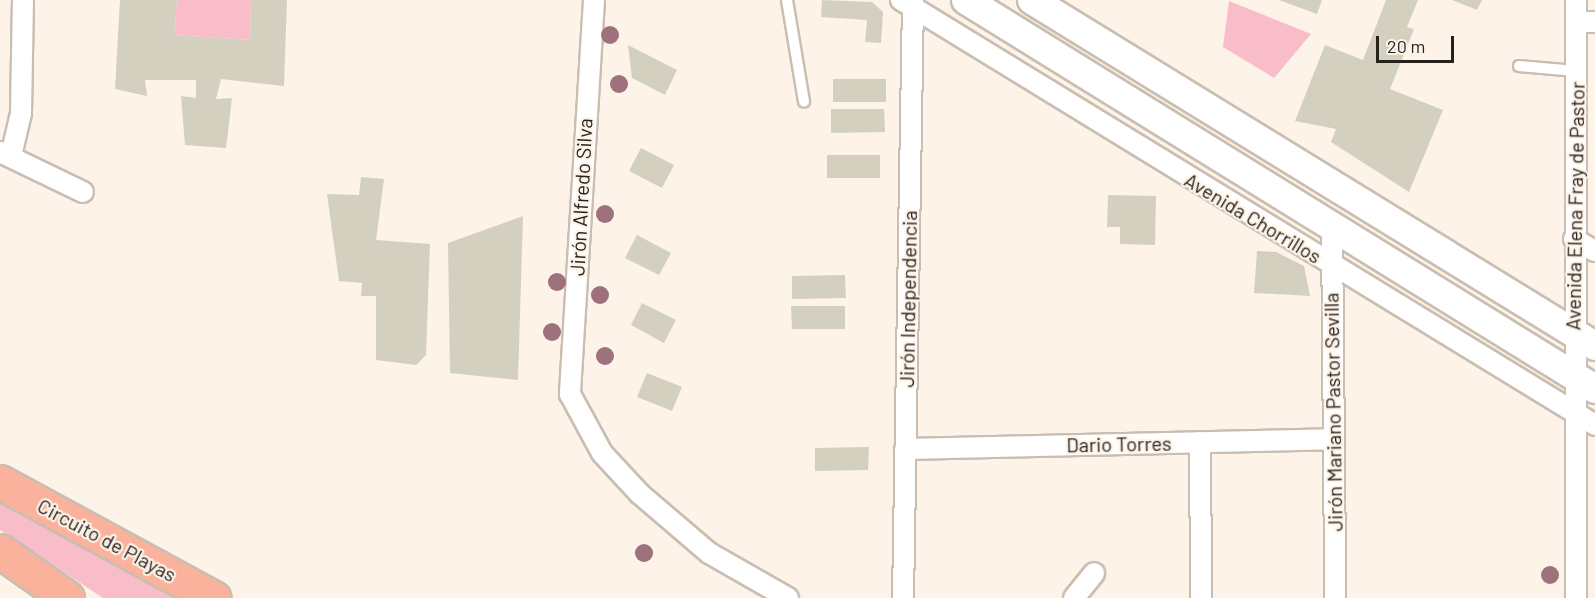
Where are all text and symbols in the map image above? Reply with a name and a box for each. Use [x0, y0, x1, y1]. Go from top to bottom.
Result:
scale bar [1379, 24, 1457, 62]
text: 20 m [1387, 35, 1425, 57]
street label: Avenida Elena Fray de Pastor [1561, 81, 1589, 331]
street label: Jirón Alfredo Silva [565, 118, 597, 276]
street label: Avenida Chorrillos [1180, 168, 1326, 268]
street label: Jirón Independencia [894, 210, 922, 388]
street label: Jirón Mariano Pastor Sevilla [1319, 292, 1347, 532]
street label: Dario Torres [1066, 431, 1172, 457]
street label: Circuito de Playas [34, 493, 180, 587]

